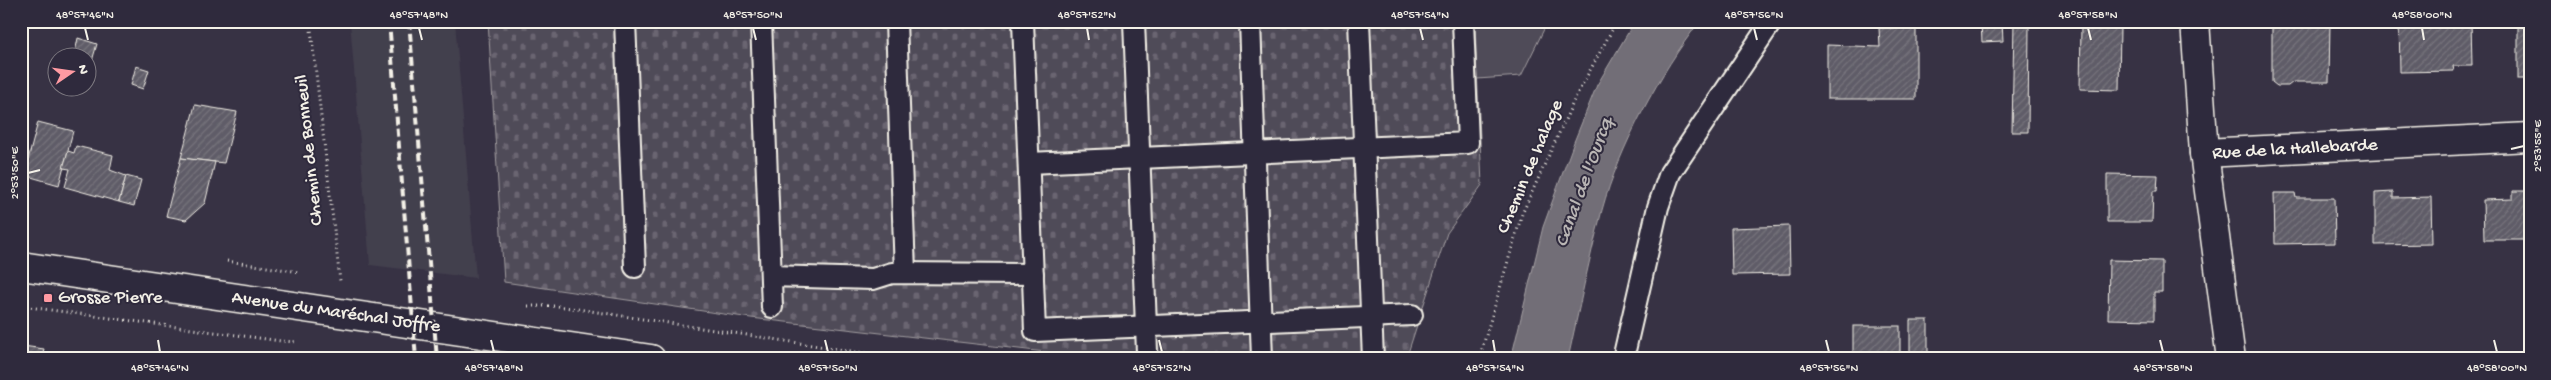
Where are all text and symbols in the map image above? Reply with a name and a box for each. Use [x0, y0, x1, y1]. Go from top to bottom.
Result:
text: 48°57'46"N [56, 9, 114, 23]
text: 48°57'48"N [390, 9, 448, 23]
text: 48°57'50"N [723, 9, 783, 23]
text: 48°57'52"N [1058, 9, 1116, 23]
text: 48°57'54"N [1391, 9, 1449, 23]
text: 48°57'56"N [1725, 9, 1783, 23]
text: 48°57'58"N [2059, 9, 2118, 23]
text: 48°58'00"N [2392, 9, 2452, 23]
north arrow [48, 48, 98, 98]
text: N [73, 63, 92, 76]
street label: Chemin de Bonneuil [291, 73, 329, 227]
street label: Chemin de halage [1492, 97, 1570, 237]
water label: Canal de l'Ourcq [1551, 113, 1620, 250]
text: 2°53'55"E [2532, 120, 2546, 172]
street label: Rue de la Hallebarde [2212, 134, 2379, 166]
text: 2°53'50"E [9, 146, 23, 199]
place label: Grosse Pierre [58, 287, 163, 310]
street label: Avenue du Maréchal Joffre [230, 287, 442, 339]
marker: Grosse Pierre [42, 292, 54, 304]
text: 48°57'46"N [131, 362, 189, 376]
text: 48°57'48"N [465, 362, 523, 376]
text: 48°57'50"N [798, 362, 858, 376]
text: 48°57'52"N [1133, 362, 1191, 376]
text: 48°57'54"N [1466, 362, 1524, 376]
text: 48°57'56"N [1800, 362, 1858, 376]
text: 48°57'58"N [2134, 362, 2193, 376]
text: 48°58'00"N [2467, 362, 2527, 376]

